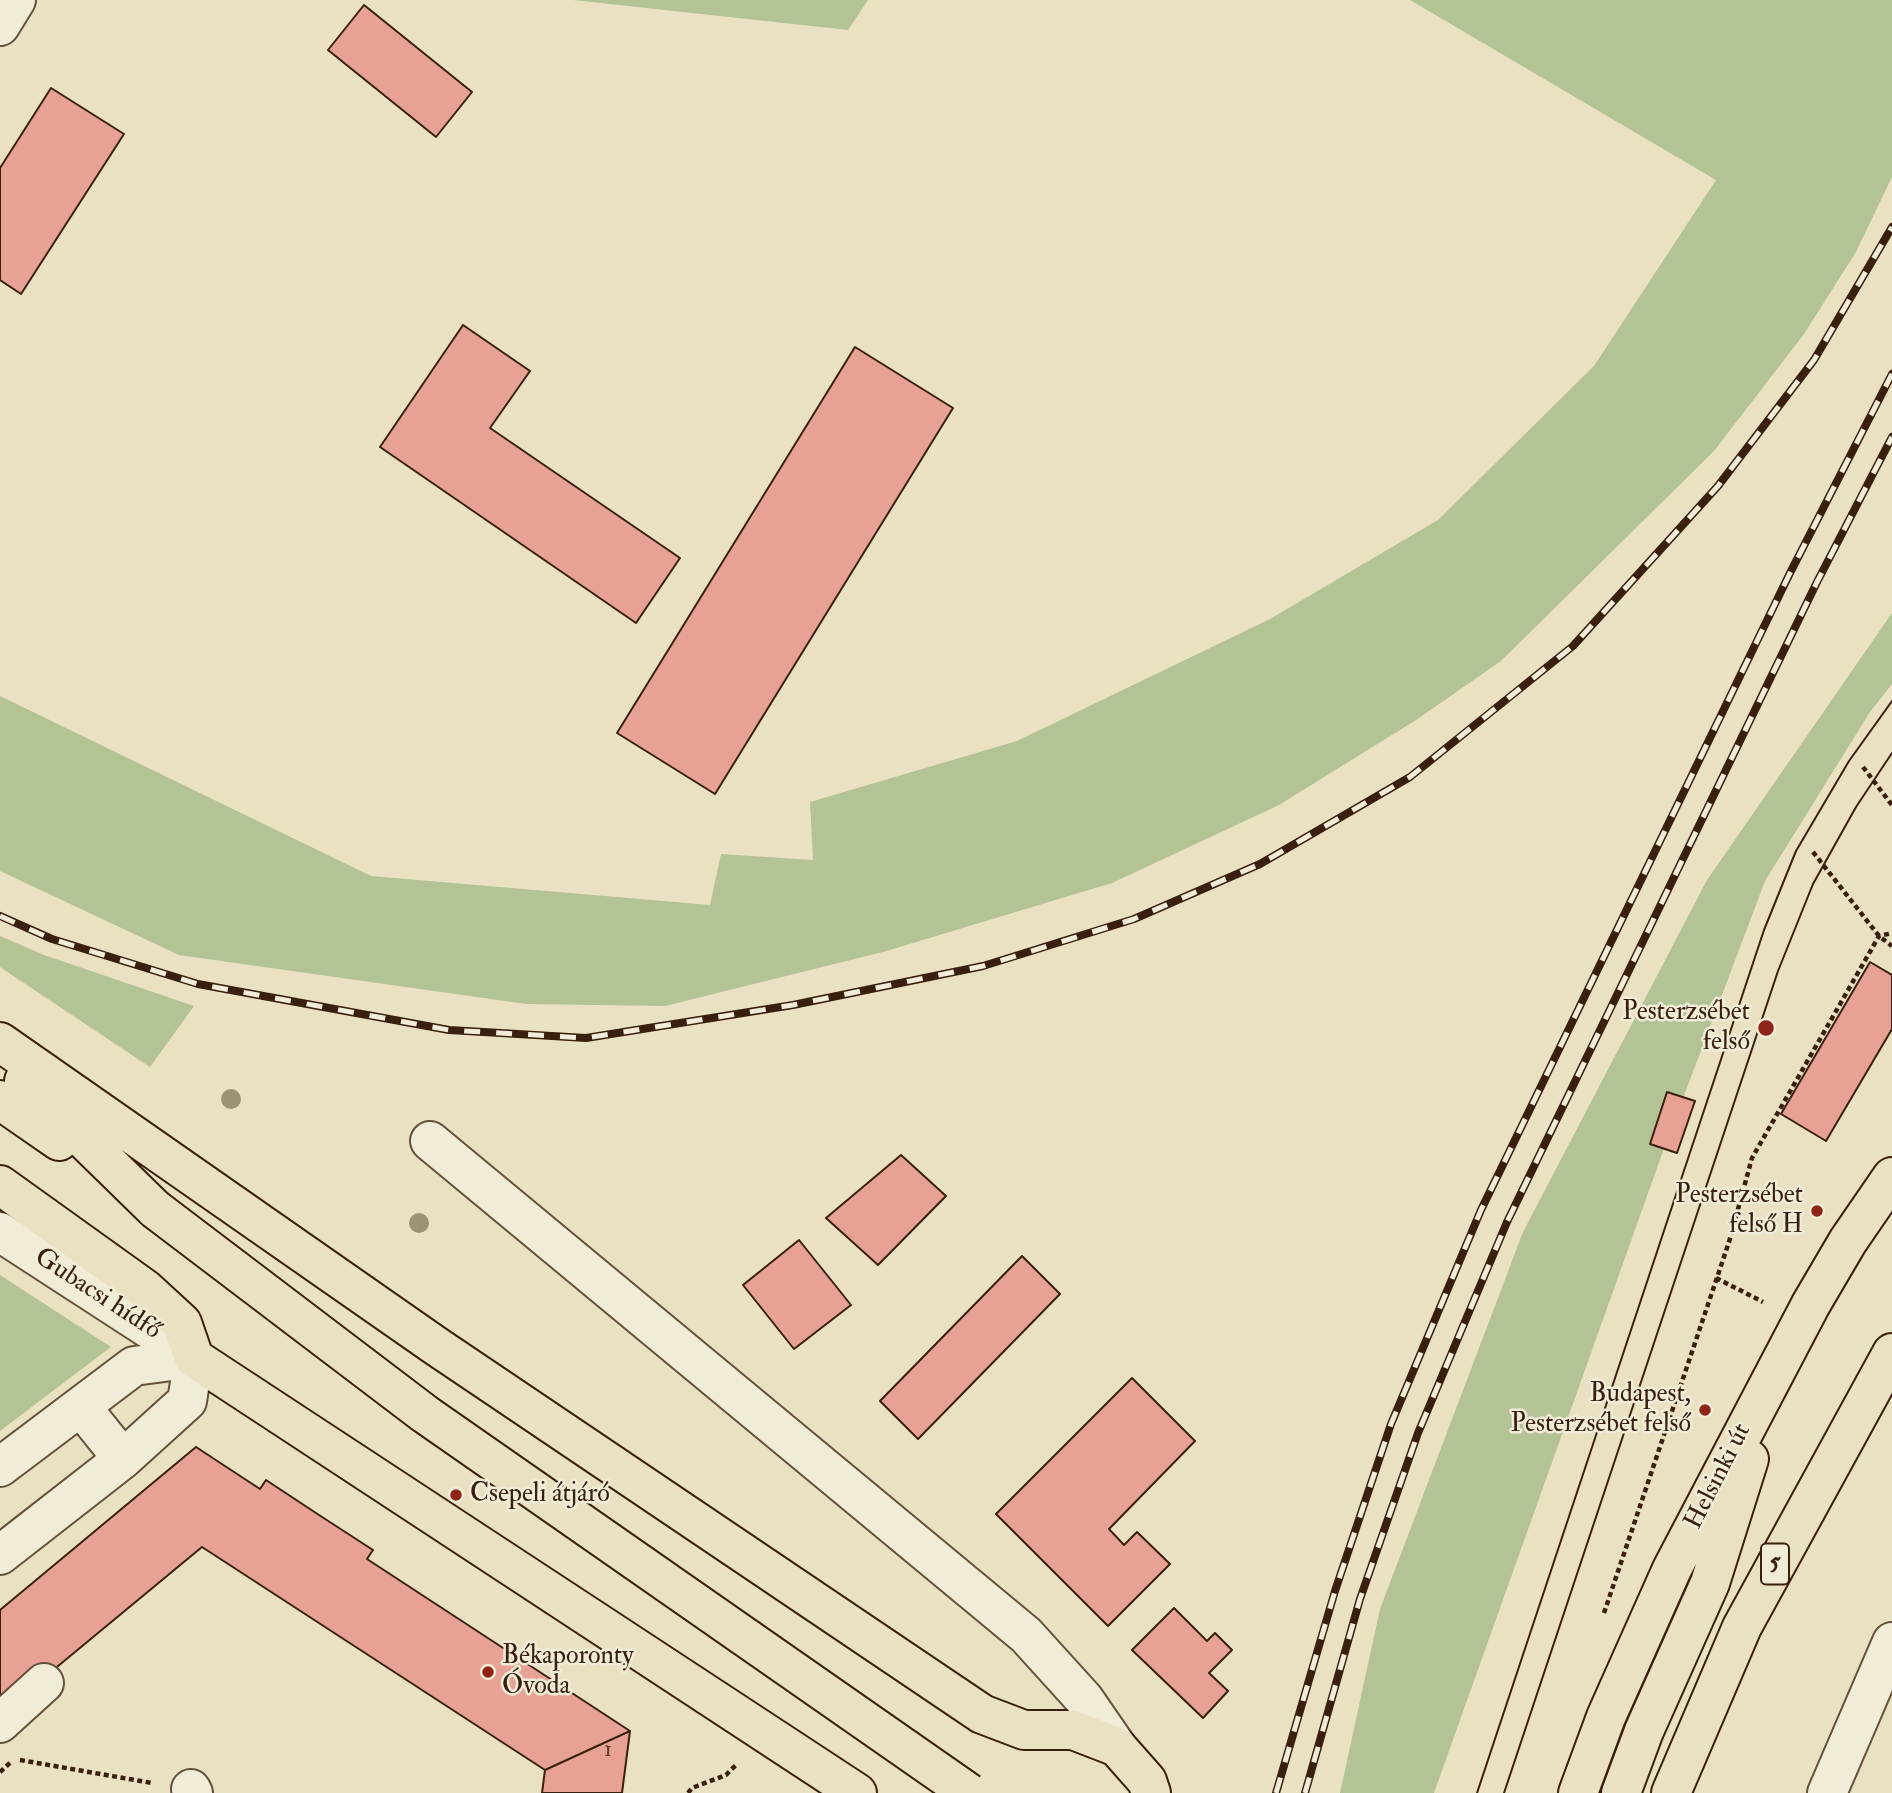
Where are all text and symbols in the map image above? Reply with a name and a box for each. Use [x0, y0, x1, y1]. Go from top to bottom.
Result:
place label: Pesterzsébet felső [1622, 997, 1750, 1058]
marker: Pesterzsébet felső [1756, 1018, 1776, 1038]
place label: Pesterzsébet felső H [1675, 1180, 1803, 1242]
marker: Pesterzsébet felső H [1809, 1203, 1825, 1219]
street label: Gubacsi hídfő [28, 1243, 166, 1347]
place label: Budapest, Pesterzsébet felső [1511, 1379, 1691, 1440]
marker: Budapest, Pesterzsébet felső [1697, 1402, 1713, 1418]
street label: Helsinki út [1679, 1419, 1759, 1535]
place label: Csepeli átjáró [470, 1479, 610, 1511]
marker: Csepeli átjáró [448, 1487, 464, 1503]
road number: 5 [1761, 1544, 1789, 1584]
place label: Békaporonty Óvoda [502, 1641, 634, 1702]
marker: Békaporonty Óvoda [480, 1664, 496, 1680]
house number: 1 [604, 1737, 612, 1765]

